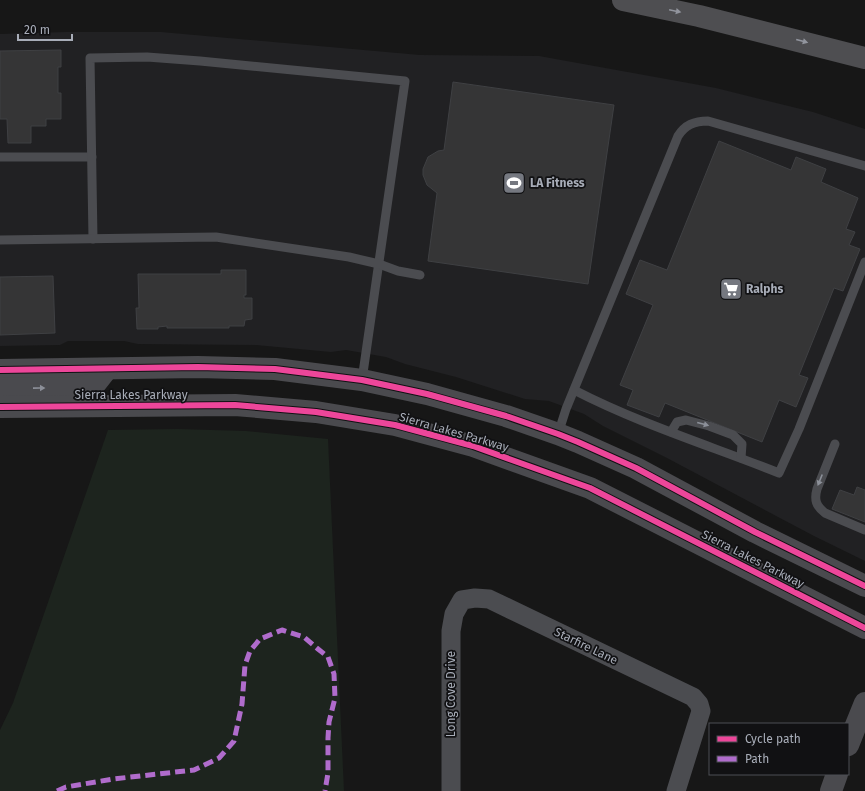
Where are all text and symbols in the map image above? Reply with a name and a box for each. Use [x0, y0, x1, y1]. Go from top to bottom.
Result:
one-way arrow [669, 8, 681, 14]
scale bar [18, 16, 72, 42]
text: 20 m [24, 23, 50, 37]
one-way arrow [795, 39, 808, 45]
sports icon: LA Fitness [501, 170, 527, 196]
place label: LA Fitness [530, 176, 585, 190]
supermarket icon: Ralphs [718, 276, 744, 302]
place label: Ralphs [746, 282, 783, 296]
one-way arrow [33, 385, 46, 391]
street label: Sierra Lakes Parkway [74, 388, 188, 402]
street label: Sierra Lakes Parkway [398, 410, 510, 454]
one-way arrow [698, 421, 710, 427]
one-way arrow [817, 475, 823, 487]
street label: Sierra Lakes Parkway [699, 527, 807, 591]
street label: Starfire Lane [552, 625, 620, 667]
street label: Long Cove Drive [444, 651, 458, 737]
legend [709, 723, 849, 775]
text: Cycle path [745, 732, 801, 746]
text: Path [745, 752, 769, 766]

